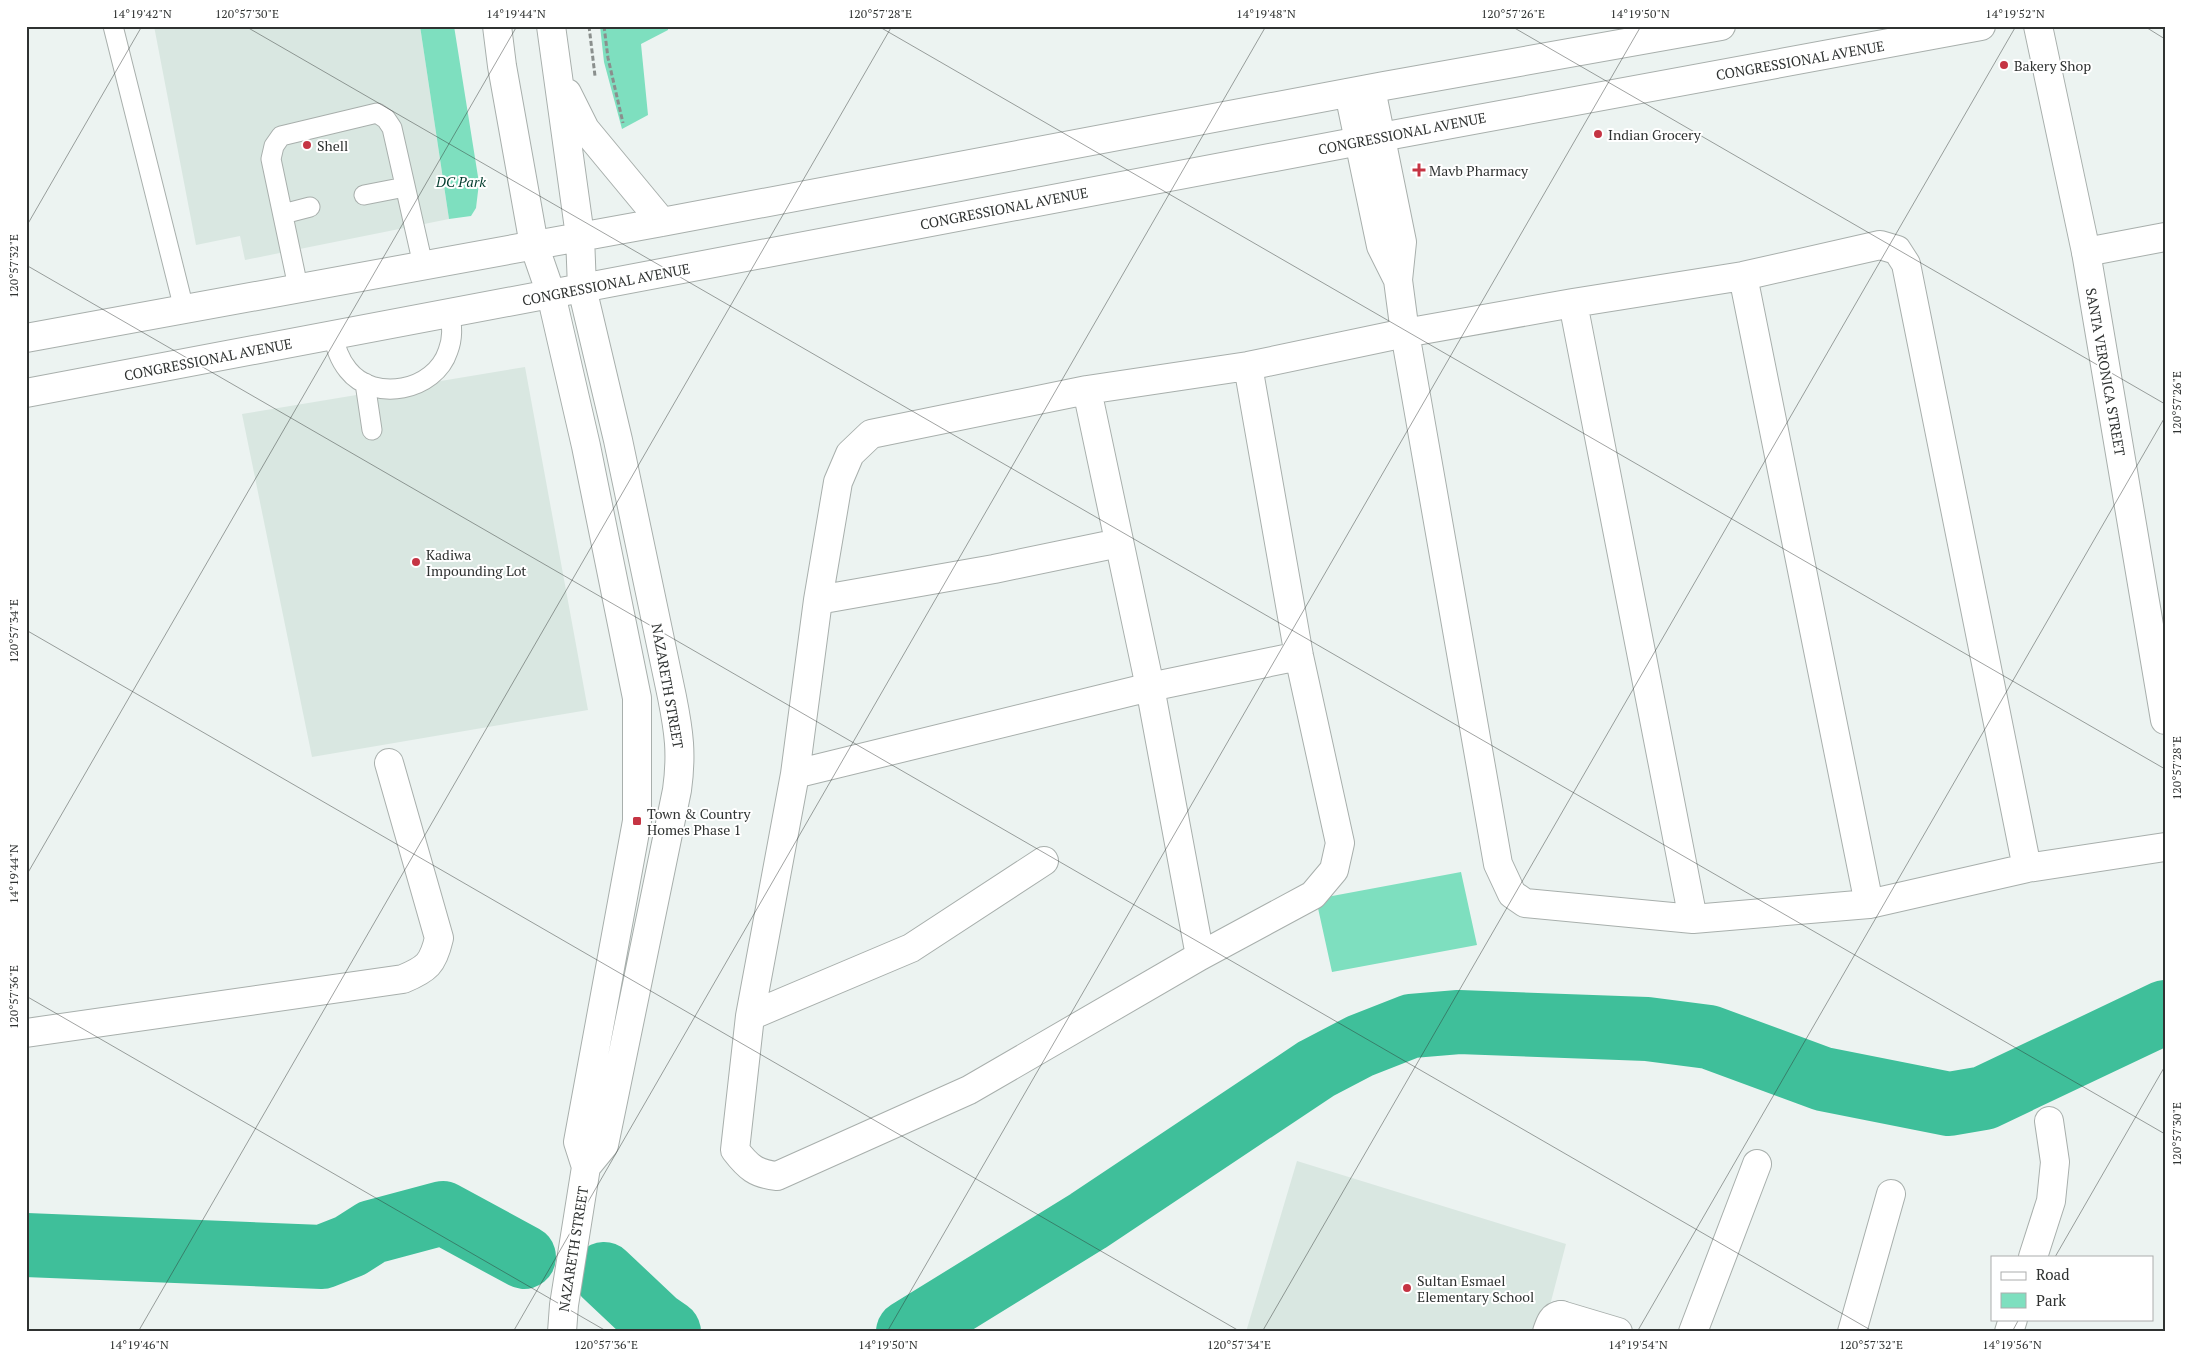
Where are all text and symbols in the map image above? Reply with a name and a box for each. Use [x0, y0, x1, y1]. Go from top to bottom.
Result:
text: 14°19'42"N [112, 6, 172, 21]
text: 120°57'30"E [215, 6, 279, 21]
text: 14°19'44"N [486, 6, 546, 21]
text: 120°57'28"E [848, 6, 912, 21]
text: 14°19'48"N [1236, 6, 1296, 21]
text: 120°57'26"E [1481, 6, 1545, 21]
text: 14°19'50"N [1610, 6, 1670, 21]
text: 14°19'52"N [1985, 6, 2045, 21]
street label: CONGRESSIONAL AVENUE [1714, 36, 1886, 84]
place label: Bakery Shop [2014, 56, 2091, 75]
marker: Bakery Shop [1998, 59, 2010, 71]
street label: CONGRESSIONAL AVENUE [1316, 107, 1488, 159]
place label: Indian Grocery [1608, 125, 1702, 144]
marker: Indian Grocery [1592, 128, 1604, 140]
place label: Shell [317, 136, 348, 155]
marker: Shell [301, 139, 313, 151]
place label: Mavb Pharmacy [1429, 161, 1529, 180]
marker: Mavb Pharmacy [1413, 164, 1425, 176]
park label: DC Park [435, 172, 486, 191]
street label: CONGRESSIONAL AVENUE [918, 182, 1090, 234]
text: 120°57'32"E [6, 234, 21, 298]
street label: CONGRESSIONAL AVENUE [520, 258, 692, 310]
street label: SANTA VERONICA STREET [2082, 286, 2130, 458]
street label: CONGRESSIONAL AVENUE [122, 333, 294, 385]
text: 120°57'26"E [2169, 371, 2184, 435]
place label: Kadiwa Impounding Lot [426, 545, 527, 580]
marker: Kadiwa Impounding Lot [410, 556, 422, 568]
text: 120°57'34"E [6, 599, 21, 663]
street label: NAZARETH STREET [648, 622, 688, 750]
text: 120°57'28"E [2169, 736, 2184, 800]
place label: Town & Country Homes Phase 1 [647, 804, 751, 839]
marker: Town & Country Homes Phase 1 [631, 815, 643, 827]
text: 14°19'44"N [6, 844, 21, 904]
text: 120°57'36"E [6, 965, 21, 1029]
text: 120°57'30"E [2169, 1102, 2184, 1166]
street label: NAZARETH STREET [554, 1185, 592, 1313]
legend [1991, 1256, 2154, 1320]
text: Road [2036, 1264, 2069, 1284]
place label: Sultan Esmael Elementary School [1417, 1271, 1534, 1306]
marker: Sultan Esmael Elementary School [1401, 1282, 1413, 1294]
text: Park [2036, 1290, 2066, 1310]
text: 14°19'46"N [109, 1337, 169, 1352]
text: 120°57'36"E [574, 1337, 638, 1352]
text: 14°19'50"N [858, 1337, 918, 1352]
text: 120°57'34"E [1207, 1337, 1271, 1352]
text: 14°19'54"N [1608, 1337, 1668, 1352]
text: 120°57'32"E [1839, 1337, 1903, 1352]
text: 14°19'56"N [1982, 1337, 2042, 1352]

